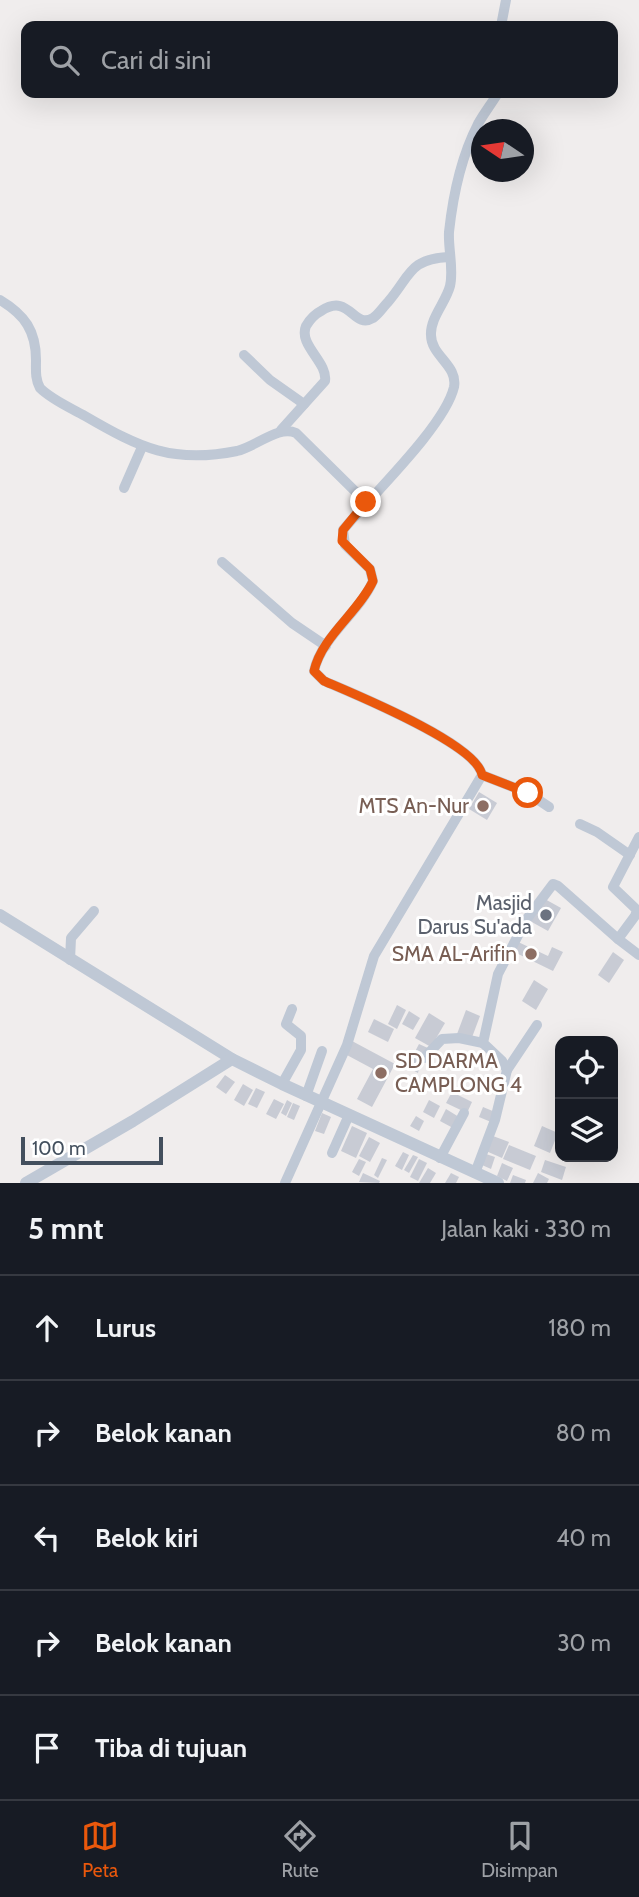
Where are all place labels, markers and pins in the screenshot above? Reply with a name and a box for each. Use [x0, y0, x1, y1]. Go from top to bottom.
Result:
place label: MTS An-Nur [359, 793, 469, 818]
marker: MTS An-Nur [475, 798, 491, 814]
place label: Masjid Darus Su'ada [417, 890, 532, 939]
marker: Masjid Darus Su'ada [538, 907, 554, 923]
place label: SMA AL-Arifin [392, 941, 517, 966]
marker: SMA AL-Arifin [523, 946, 539, 962]
place label: SD DARMA CAMPLONG 4 [395, 1048, 522, 1097]
marker: SD DARMA CAMPLONG 4 [373, 1065, 389, 1081]

